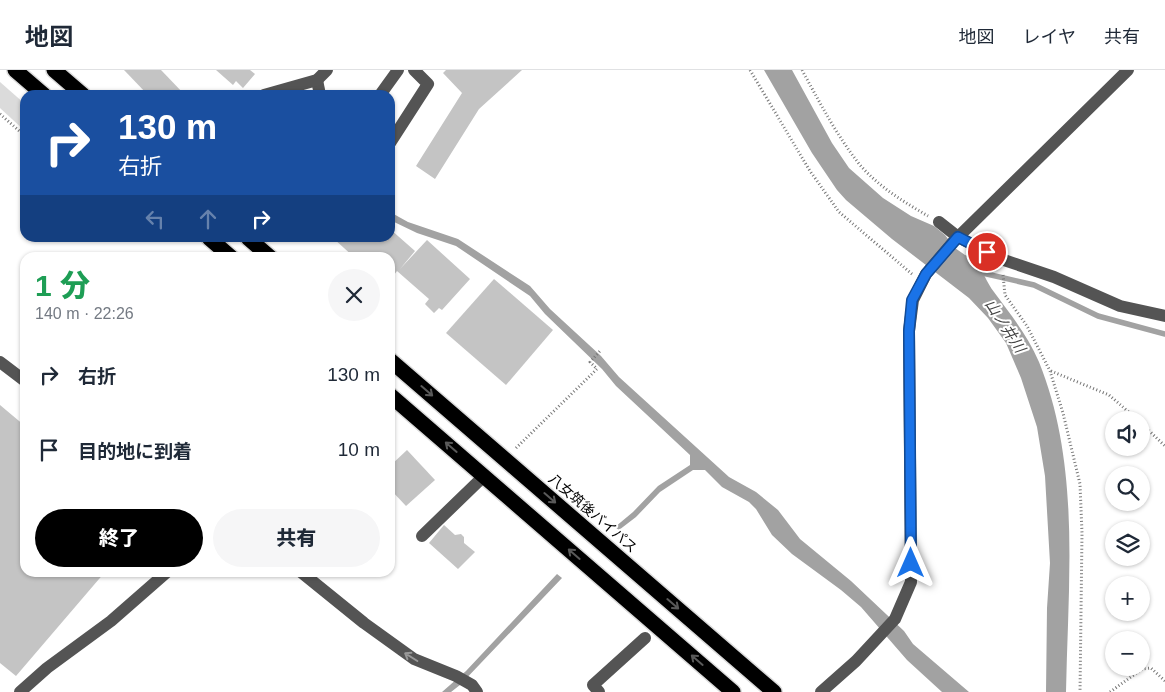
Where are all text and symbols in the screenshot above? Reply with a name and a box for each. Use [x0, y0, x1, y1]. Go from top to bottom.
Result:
text: 地図 [25, 23, 73, 50]
text: 地図 [959, 27, 995, 47]
text: レイヤ [1023, 27, 1076, 47]
text: 共有 [1104, 27, 1140, 47]
text: 130 m [118, 107, 217, 146]
icon: right [35, 110, 100, 175]
text: 右折 [118, 154, 162, 179]
icon: left [141, 205, 169, 233]
icon: ahead [194, 205, 222, 233]
icon: right [247, 205, 275, 233]
pin [966, 231, 1008, 273]
icon: arrive [973, 238, 1001, 266]
text: 1 分 [35, 269, 90, 302]
button: close [328, 269, 380, 321]
water label: 山ノ井川 [982, 296, 1030, 357]
text: 140 m · 22:26 [35, 305, 134, 322]
icon: right [35, 361, 63, 389]
text: 130 m [327, 364, 380, 385]
text: 右折 [78, 366, 116, 387]
one-way arrow [420, 386, 433, 397]
map controls [1105, 411, 1150, 676]
button: sound [1105, 411, 1150, 456]
icon: arrive [35, 436, 63, 464]
text: 10 m [338, 439, 380, 460]
text: 目的地に到着 [78, 441, 192, 462]
one-way arrow [445, 442, 458, 453]
button: search [1105, 466, 1150, 511]
street label: 八女筑後バイパス [546, 470, 640, 556]
one-way arrow [543, 492, 556, 503]
button: 終了 [35, 509, 203, 567]
button: 共有 [213, 509, 380, 567]
button: layers [1105, 521, 1150, 566]
position arrow [884, 536, 936, 588]
one-way arrow [567, 548, 580, 559]
button: + [1105, 576, 1150, 621]
one-way arrow [666, 599, 679, 610]
button: − [1105, 631, 1150, 676]
one-way arrow [405, 651, 419, 661]
one-way arrow [690, 654, 703, 666]

